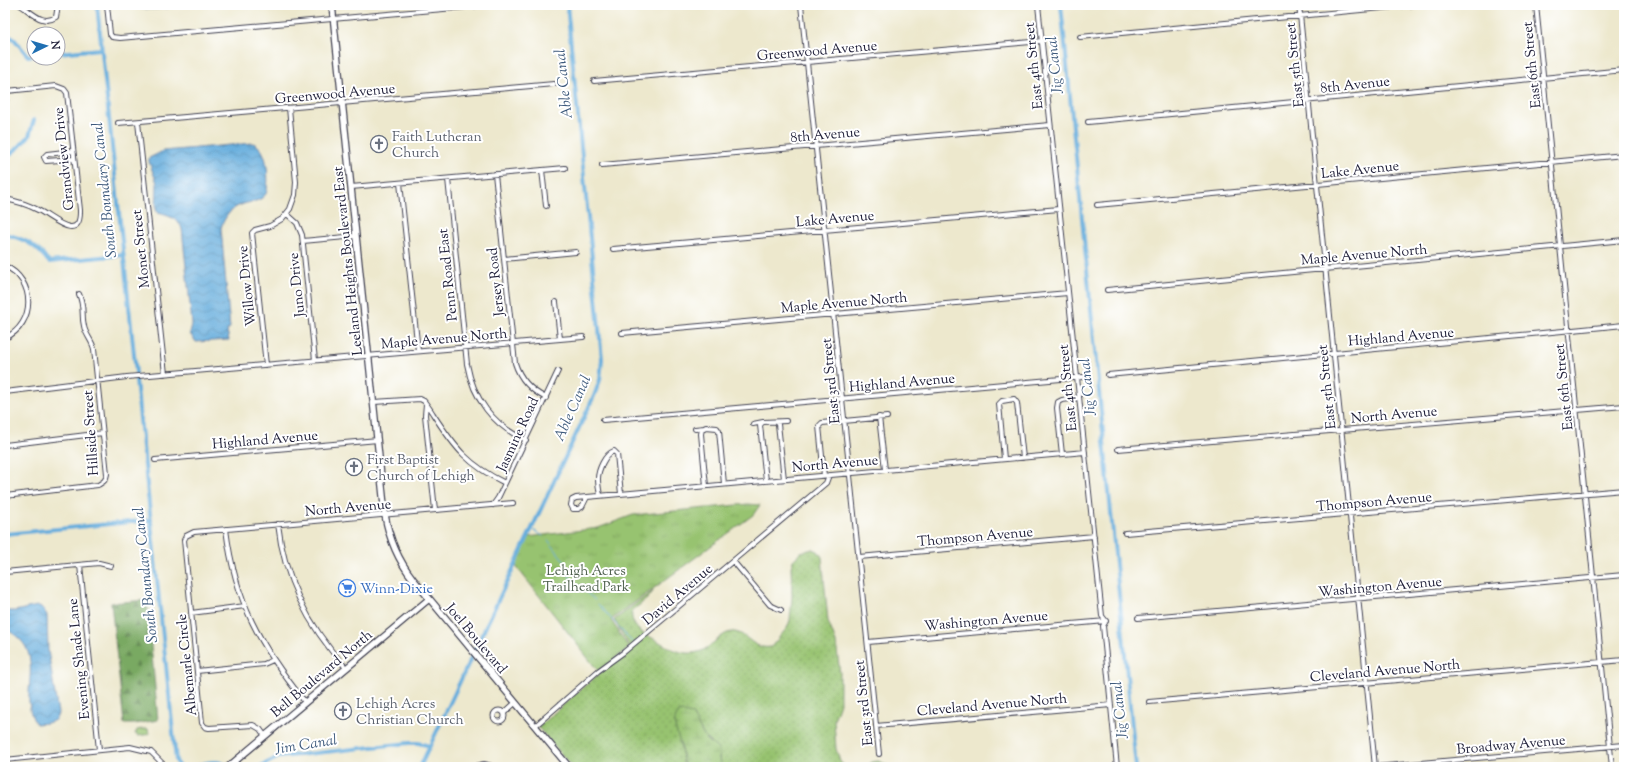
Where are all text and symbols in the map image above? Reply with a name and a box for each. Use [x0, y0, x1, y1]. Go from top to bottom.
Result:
street label: East 6th Street [1518, 20, 1547, 109]
street label: East 4th Street [1020, 21, 1049, 110]
street label: East 5th Street [1282, 21, 1310, 108]
north arrow [26, 26, 66, 66]
water label: Jig Canal [1042, 35, 1069, 96]
street label: Greenwood Avenue [756, 37, 878, 67]
text: N [47, 39, 63, 51]
water label: Able Canal [550, 48, 579, 120]
street label: 8th Avenue [1319, 72, 1391, 100]
street label: Greenwood Avenue [274, 80, 396, 110]
street label: Grandview Drive [50, 106, 80, 211]
water label: South Boundary Canal [88, 121, 123, 259]
street label: 8th Avenue [790, 123, 861, 149]
place label: Faith Lutheran Church [392, 128, 482, 164]
church icon: Faith Lutheran Church [369, 134, 389, 154]
street label: Lake Avenue [1320, 157, 1400, 185]
street label: Leeland Heights Boulevard East [329, 165, 369, 356]
street label: Lake Avenue [795, 207, 875, 233]
street label: Monet Street [128, 208, 156, 289]
street label: Penn Road East [434, 227, 464, 322]
street label: Maple Avenue North [1300, 241, 1428, 271]
street label: Willow Drive [234, 245, 262, 327]
street label: Jersey Road [483, 246, 511, 318]
street label: Juno Drive [285, 252, 311, 319]
street label: Maple Avenue North [780, 289, 908, 319]
street label: Highland Avenue [1347, 323, 1455, 353]
street label: Maple Avenue North [380, 325, 508, 355]
street label: East 3rd Street [818, 337, 846, 425]
street label: East 6th Street [1550, 342, 1579, 431]
street label: East 4th Street [1054, 343, 1083, 432]
street label: East 5th Street [1314, 343, 1342, 430]
water label: Jig Canal [1075, 357, 1102, 418]
street label: Highland Avenue [848, 369, 956, 399]
water label: Able Canal [550, 372, 597, 445]
street label: Hillside Street [79, 389, 105, 476]
street label: Jasmine Road [492, 394, 545, 477]
street label: North Avenue [1350, 402, 1438, 430]
street label: Highland Avenue [211, 426, 319, 456]
place label: First Baptist Church of Lehigh [367, 451, 475, 487]
street label: North Avenue [791, 451, 879, 479]
church icon: First Baptist Church of Lehigh [344, 457, 364, 477]
street label: Thompson Avenue [1316, 488, 1433, 518]
street label: North Avenue [304, 495, 392, 523]
water label: South Boundary Canal [129, 506, 164, 644]
street label: Thompson Avenue [917, 523, 1034, 553]
street label: David Avenue [639, 560, 718, 631]
park label: Lehigh Acres Trailhead Park [543, 562, 630, 598]
street label: Washington Avenue [1317, 573, 1443, 603]
supermarket icon: Winn-Dixie [337, 578, 357, 598]
place label: Winn-Dixie [360, 580, 433, 600]
street label: Evening Shade Lane [64, 597, 96, 720]
street label: Joel Boulevard [439, 599, 511, 679]
street label: Washington Avenue [923, 607, 1049, 637]
street label: Albemarle Circle [173, 613, 203, 717]
street label: Bell Boulevard North [267, 626, 377, 723]
street label: Cleveland Avenue North [1309, 655, 1461, 689]
street label: East 3rd Street [851, 659, 879, 747]
water label: Jig Canal [1107, 680, 1134, 741]
street label: Cleveland Avenue North [916, 689, 1068, 723]
place label: Lehigh Acres Christian Church [356, 695, 464, 731]
church icon: Lehigh Acres Christian Church [333, 701, 353, 721]
water label: Jim Canal [273, 730, 339, 761]
street label: Broadway Avenue [1456, 731, 1566, 761]

